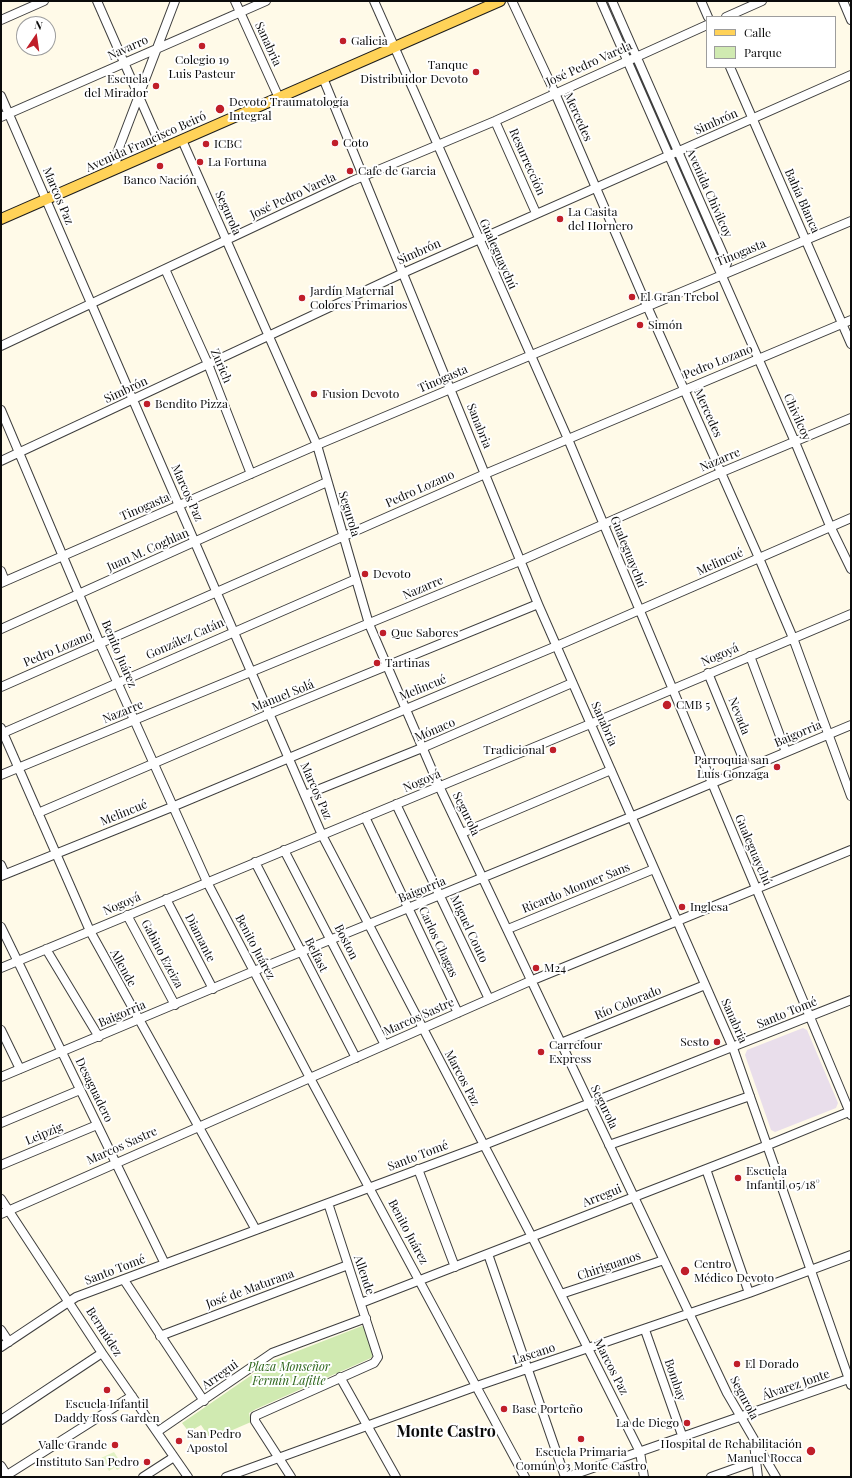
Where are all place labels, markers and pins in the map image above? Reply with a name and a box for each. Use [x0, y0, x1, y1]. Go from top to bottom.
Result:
place label: Galicia [351, 34, 388, 48]
marker: Galicia [338, 36, 348, 46]
marker: Colegio 19 Luis Pasteur [197, 41, 207, 51]
place label: Colegio 19 Luis Pasteur [169, 53, 235, 81]
place label: Tanque Distribuidor Devoto [360, 58, 468, 86]
marker: Tanque Distribuidor Devoto [471, 67, 481, 77]
place label: Escuela del Mirador [84, 72, 148, 100]
marker: Escuela del Mirador [151, 81, 161, 91]
place label: Devoto Traumatología Integral [229, 95, 349, 123]
marker: Devoto Traumatología Integral [214, 103, 226, 115]
place label: Coto [343, 136, 369, 150]
place label: ICBC [214, 137, 242, 151]
marker: Coto [330, 138, 340, 148]
marker: ICBC [201, 139, 211, 149]
place label: La Fortuna [208, 155, 267, 169]
marker: La Fortuna [195, 157, 205, 167]
marker: Banco Nación [155, 161, 165, 171]
place label: Cafe de Garcia [358, 164, 436, 178]
marker: Cafe de Garcia [345, 166, 355, 176]
place label: Banco Nación [123, 173, 197, 187]
place label: La Casita del Hornero [568, 205, 633, 233]
marker: La Casita del Hornero [555, 214, 565, 224]
place label: Jardín Maternal Colores Primarios [310, 284, 407, 312]
place label: El Gran Trebol [640, 290, 719, 304]
marker: El Gran Trebol [627, 292, 637, 302]
marker: Jardín Maternal Colores Primarios [297, 293, 307, 303]
place label: Simón [648, 318, 682, 332]
marker: Simón [635, 320, 645, 330]
place label: Fusion Devoto [322, 387, 399, 401]
marker: Fusion Devoto [309, 389, 319, 399]
place label: Bendito Pizza [155, 397, 228, 411]
marker: Bendito Pizza [142, 399, 152, 409]
place label: Devoto [373, 567, 411, 581]
marker: Devoto [360, 569, 370, 579]
place label: Que Sabores [391, 626, 458, 640]
marker: Que Sabores [378, 628, 388, 638]
place label: Tartinas [385, 656, 430, 670]
marker: Tartinas [372, 658, 382, 668]
place label: CMB 5 [676, 698, 710, 712]
marker: CMB 5 [661, 699, 673, 711]
place label: Tradicional [483, 743, 545, 757]
marker: Tradicional [548, 745, 558, 755]
place label: Parroquia san Luís Gonzaga [694, 753, 769, 781]
marker: Parroquia san Luís Gonzaga [772, 762, 782, 772]
place label: Inglesa [690, 900, 728, 914]
marker: Inglesa [677, 902, 687, 912]
place label: M24 [544, 961, 566, 975]
marker: M24 [531, 963, 541, 973]
place label: Sesto [680, 1035, 709, 1049]
marker: Sesto [712, 1037, 722, 1047]
place label: Carrefour Express [549, 1038, 602, 1066]
marker: Carrefour Express [536, 1047, 546, 1057]
place label: Escuela Infantil 05/18° [746, 1164, 820, 1192]
marker: Escuela Infantil 05/18° [733, 1173, 743, 1183]
place label: Centro Médico Devoto [694, 1257, 774, 1285]
marker: Centro Médico Devoto [679, 1265, 691, 1277]
place label: El Dorado [745, 1357, 799, 1371]
marker: El Dorado [732, 1359, 742, 1369]
marker: Escuela Infantil Daddy Ross Garden [102, 1385, 112, 1395]
place label: Escuela Infantil Daddy Ross Garden [54, 1397, 160, 1425]
place label: Base Porteño [512, 1402, 583, 1416]
marker: Base Porteño [499, 1404, 509, 1414]
place label: La de Diego [616, 1416, 679, 1430]
marker: La de Diego [682, 1418, 692, 1428]
place label: San Pedro Apostol [187, 1427, 241, 1455]
marker: Escuela Primaria Común 03 Monte Castro [576, 1434, 586, 1444]
marker: San Pedro Apostol [174, 1436, 184, 1446]
place label: Hospital de Rehabilitación Manuel Rocca [661, 1437, 802, 1465]
place label: Valle Grande [38, 1438, 107, 1452]
marker: Valle Grande [110, 1440, 120, 1450]
place label: Escuela Primaria Común 03 Monte Castro [515, 1445, 647, 1473]
marker: Hospital de Rehabilitación Manuel Rocca [805, 1445, 817, 1457]
place label: Instituto San Pedro [35, 1455, 139, 1469]
marker: Instituto San Pedro [142, 1457, 152, 1467]

